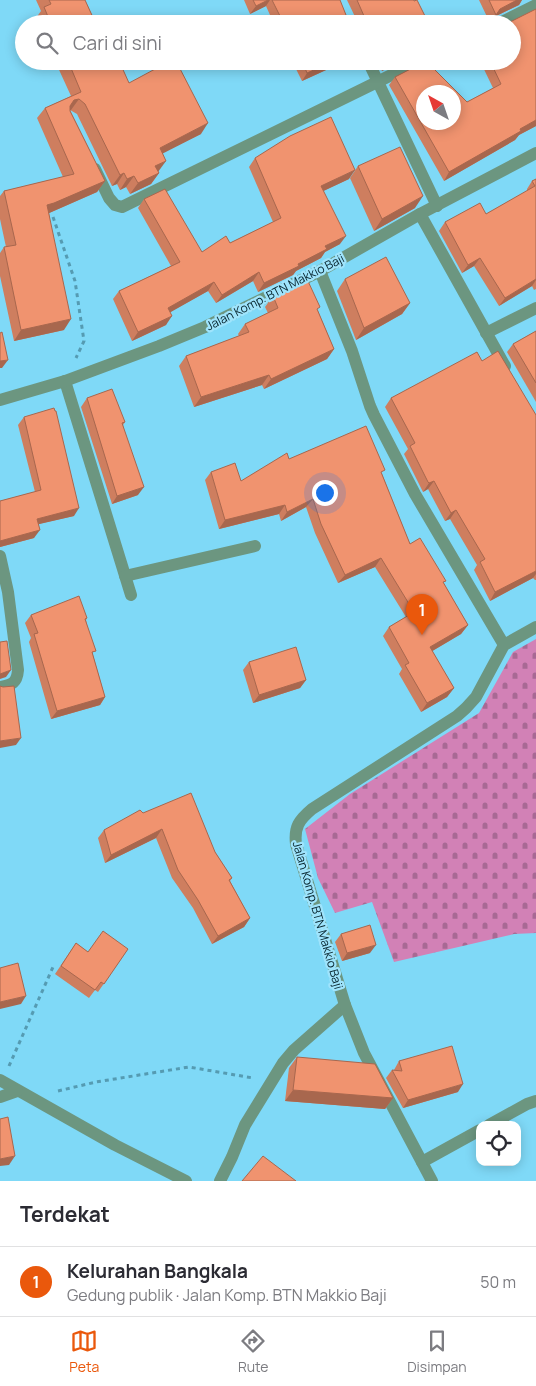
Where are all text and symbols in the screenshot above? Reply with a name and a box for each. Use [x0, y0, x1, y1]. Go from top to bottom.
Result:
search box [15, 15, 521, 70]
icon: search [33, 29, 61, 57]
text: Cari di sini [73, 30, 162, 56]
north arrow [416, 85, 461, 130]
street label: Jalan Komp. BTN Makkio Baji [203, 250, 347, 334]
your location [312, 480, 338, 506]
pin: 1 [406, 594, 438, 635]
street label: Jalan Komp. BTN Makkio Baji [289, 839, 347, 991]
map controls [476, 1121, 521, 1166]
button: locate [476, 1121, 521, 1166]
text: Terdekat [20, 1200, 110, 1228]
text: Kelurahan Bangkala [67, 1258, 248, 1284]
text: 1 [32, 1271, 40, 1293]
text: 50 m [480, 1271, 516, 1293]
text: Gedung publik · Jalan Komp. BTN Makkio Baji [67, 1284, 387, 1306]
tab: Peta [69, 1327, 99, 1376]
tab: Rute [238, 1327, 269, 1376]
tab: Disimpan [407, 1327, 467, 1376]

